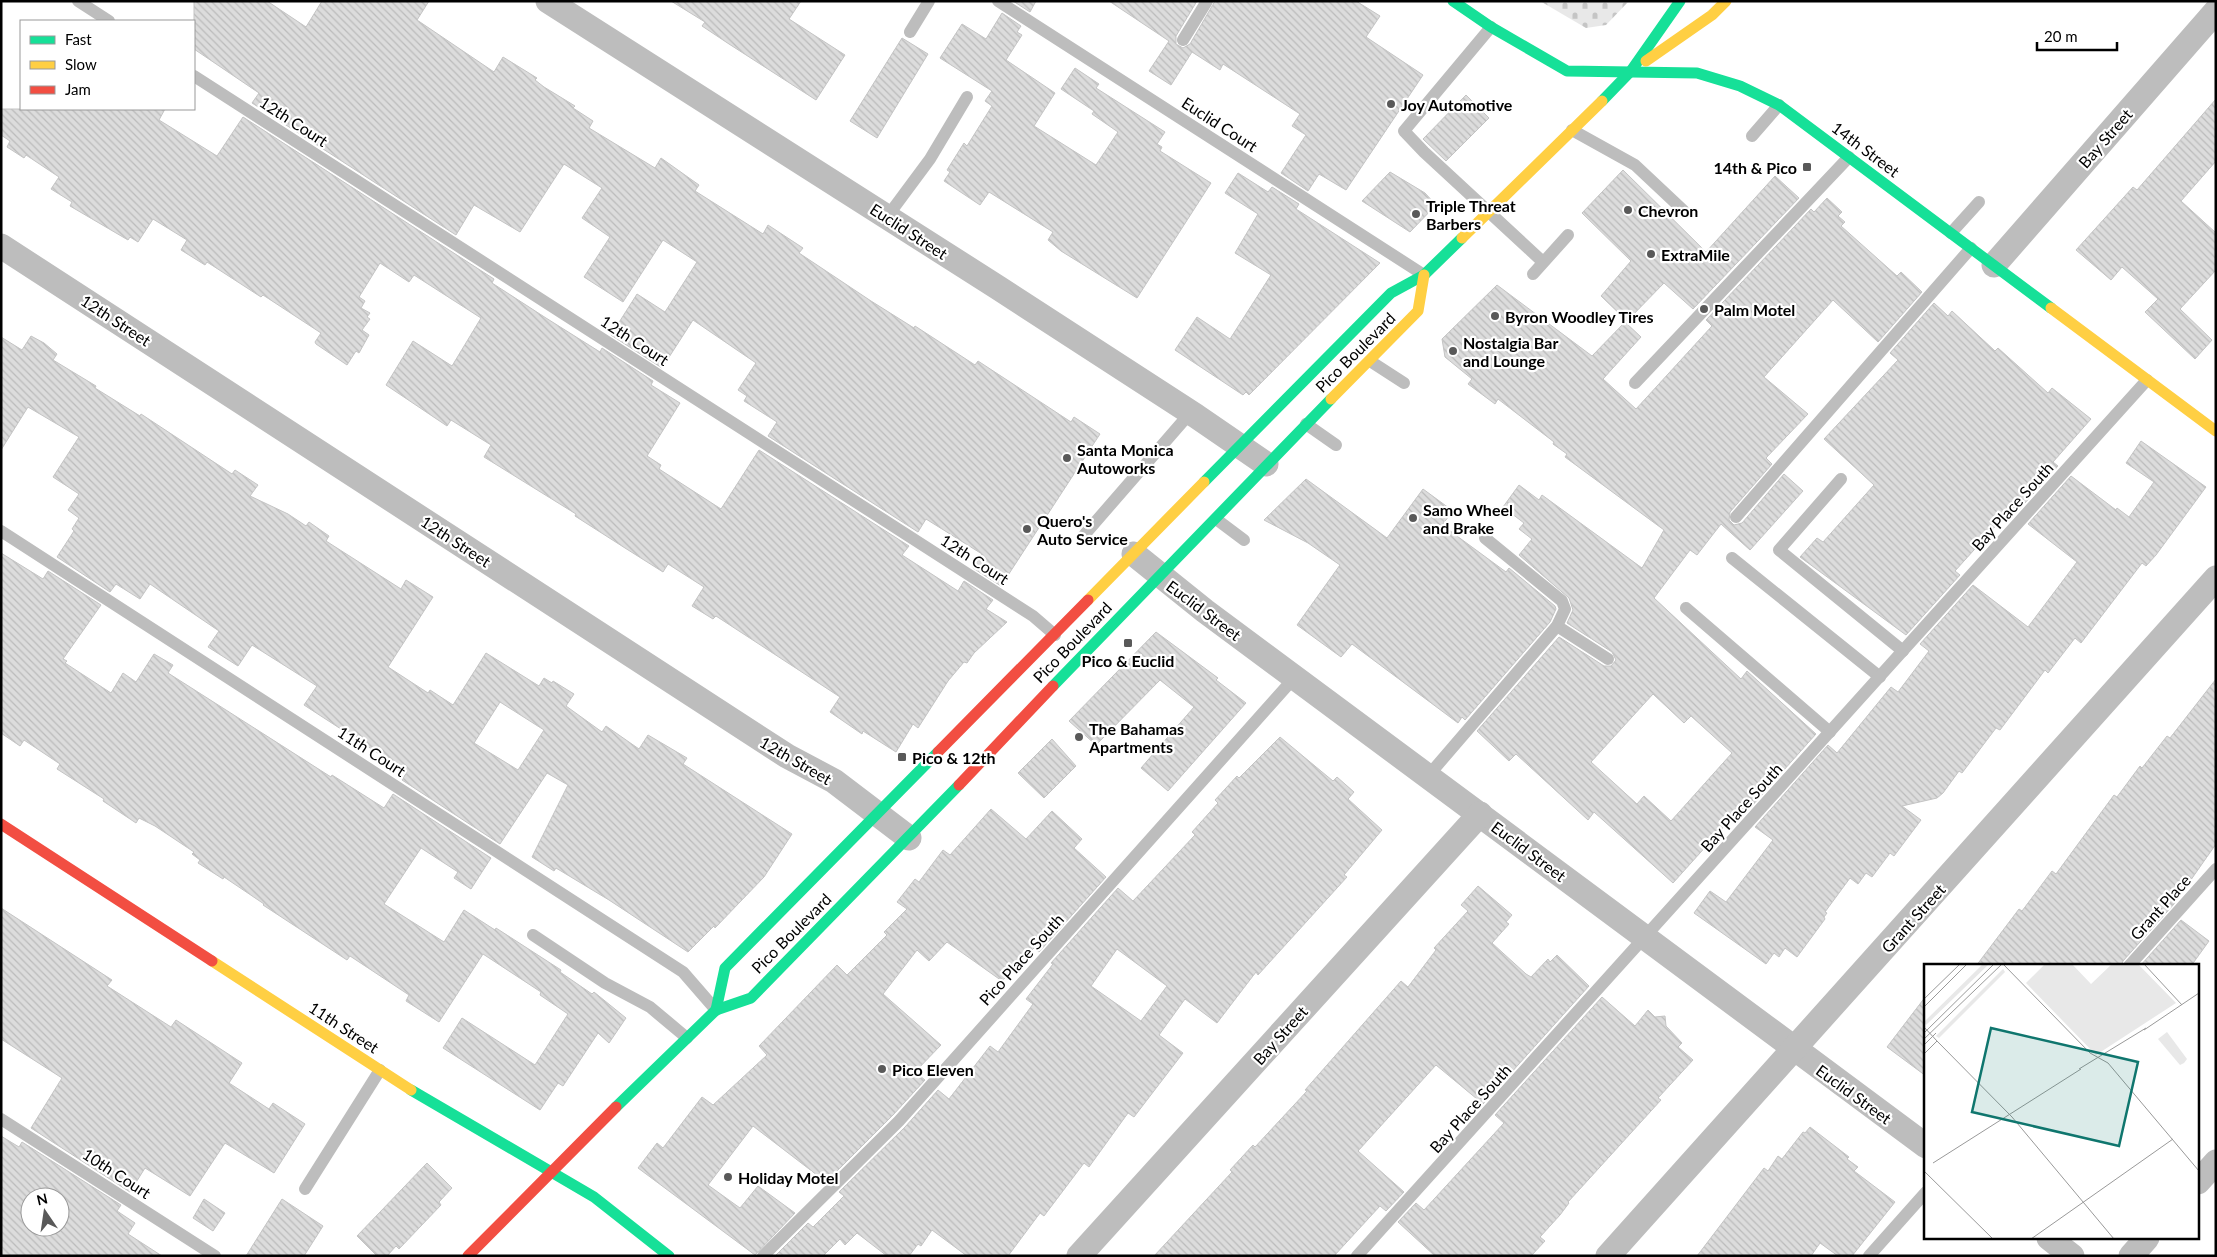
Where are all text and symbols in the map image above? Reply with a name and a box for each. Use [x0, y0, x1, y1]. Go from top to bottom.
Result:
legend [20, 20, 195, 110]
scale bar [2037, 20, 2117, 52]
text: 20 m [2044, 27, 2078, 45]
text: Fast [65, 30, 92, 48]
text: Slow [65, 55, 97, 73]
text: Jam [65, 80, 91, 98]
street label: 12th Court [256, 92, 332, 150]
street label: Euclid Court [1179, 93, 1262, 156]
place label: Joy Automotive [1401, 95, 1513, 114]
marker: Joy Automotive [1385, 98, 1397, 110]
street label: Bay Street [2074, 104, 2136, 171]
street label: 14th Street [1829, 118, 1904, 181]
place label: 14th & Pico [1713, 158, 1797, 177]
marker: 14th & Pico [1801, 161, 1813, 173]
place label: Triple Threat Barbers [1426, 196, 1516, 233]
street label: Euclid Street [867, 199, 951, 263]
place label: Chevron [1638, 201, 1698, 220]
marker: Chevron [1622, 204, 1634, 216]
marker: Triple Threat Barbers [1410, 208, 1422, 220]
place label: ExtraMile [1661, 245, 1730, 264]
marker: ExtraMile [1645, 248, 1657, 260]
street label: 12th Street [78, 290, 155, 350]
place label: Palm Motel [1714, 300, 1795, 319]
marker: Palm Motel [1698, 303, 1710, 315]
place label: Byron Woodley Tires [1505, 307, 1653, 326]
street label: Pico Boulevard [1311, 308, 1399, 396]
marker: Byron Woodley Tires [1489, 310, 1501, 322]
street label: 12th Court [597, 311, 673, 369]
place label: Nostalgia Bar and Lounge [1463, 333, 1558, 370]
marker: Nostalgia Bar and Lounge [1447, 345, 1459, 357]
place label: Santa Monica Autoworks [1076, 440, 1174, 477]
marker: Santa Monica Autoworks [1061, 452, 1073, 464]
street label: Bay Place South [1967, 458, 2057, 554]
place label: Samo Wheel and Brake [1423, 500, 1513, 537]
street label: 12th Street [418, 511, 495, 571]
place label: Quero's Auto Service [1036, 511, 1128, 548]
marker: Samo Wheel and Brake [1407, 512, 1419, 524]
marker: Quero's Auto Service [1021, 523, 1033, 535]
street label: 12th Court [937, 530, 1013, 588]
street label: Euclid Street [1163, 576, 1245, 644]
street label: Pico Boulevard [1029, 598, 1115, 686]
marker: Pico & Euclid [1122, 637, 1134, 649]
place label: Pico & Euclid [1082, 651, 1174, 670]
place label: The Bahamas Apartments [1088, 719, 1184, 756]
street label: 11th Court [334, 722, 410, 780]
marker: The Bahamas Apartments [1073, 731, 1085, 743]
street label: 12th Street [757, 732, 835, 788]
place label: Pico & 12th [912, 748, 996, 767]
marker: Pico & 12th [896, 751, 908, 763]
street label: Bay Place South [1696, 759, 1786, 855]
street label: Euclid Street [1488, 817, 1570, 885]
street label: Grant Place [2126, 871, 2194, 943]
street label: Grant Street [1877, 879, 1949, 956]
street label: Pico Boulevard [747, 889, 835, 977]
street label: Pico Place South [975, 909, 1067, 1009]
inset map [1924, 964, 2200, 1240]
street label: 11th Street [306, 997, 383, 1057]
street label: Bay Street [1249, 1002, 1311, 1068]
place label: Pico Eleven [892, 1060, 974, 1079]
street label: Bay Place South [1425, 1060, 1515, 1156]
street label: Euclid Street [1813, 1060, 1895, 1128]
marker: Pico Eleven [876, 1063, 888, 1075]
street label: 10th Court [79, 1144, 155, 1202]
place label: Holiday Motel [738, 1168, 839, 1187]
marker: Holiday Motel [722, 1171, 734, 1183]
north arrow [20, 1187, 70, 1237]
text: N [35, 1189, 49, 1208]

